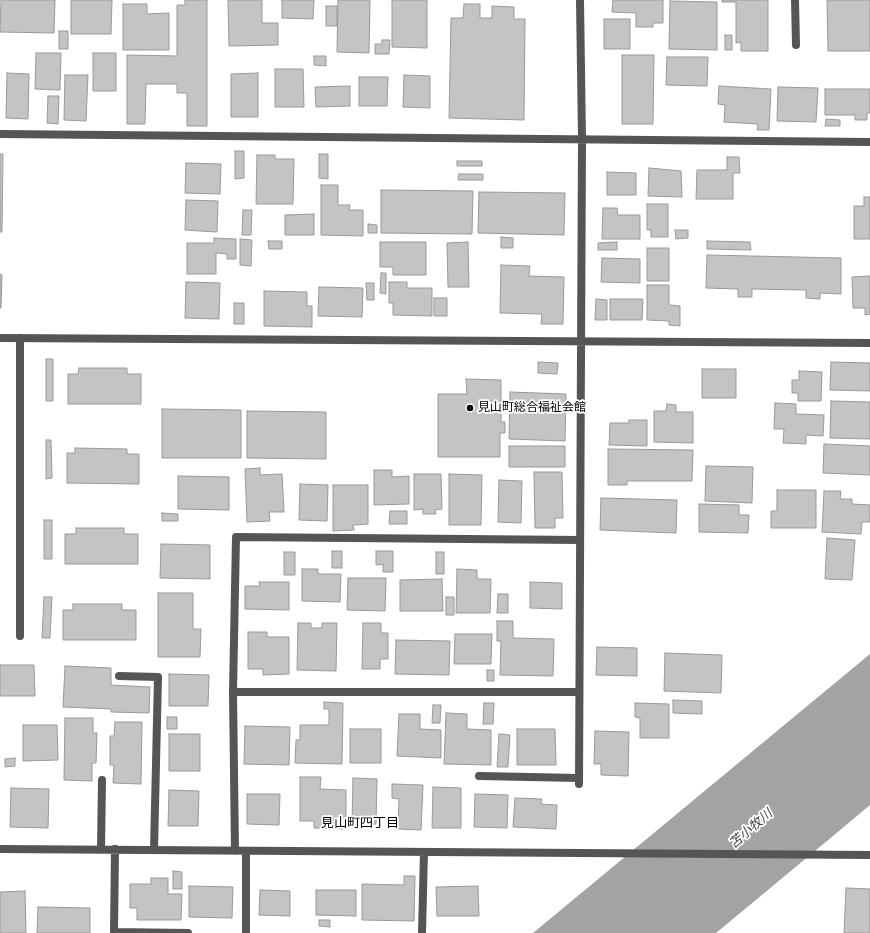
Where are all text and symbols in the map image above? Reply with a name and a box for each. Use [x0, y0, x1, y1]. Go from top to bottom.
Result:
place label: 見山町総合福祉会館 [478, 401, 586, 415]
marker: 見山町総合福祉会館 [465, 403, 475, 413]
water label: 苫小牧川 [726, 806, 776, 852]
district label: 見山町四丁目 [321, 815, 399, 831]

